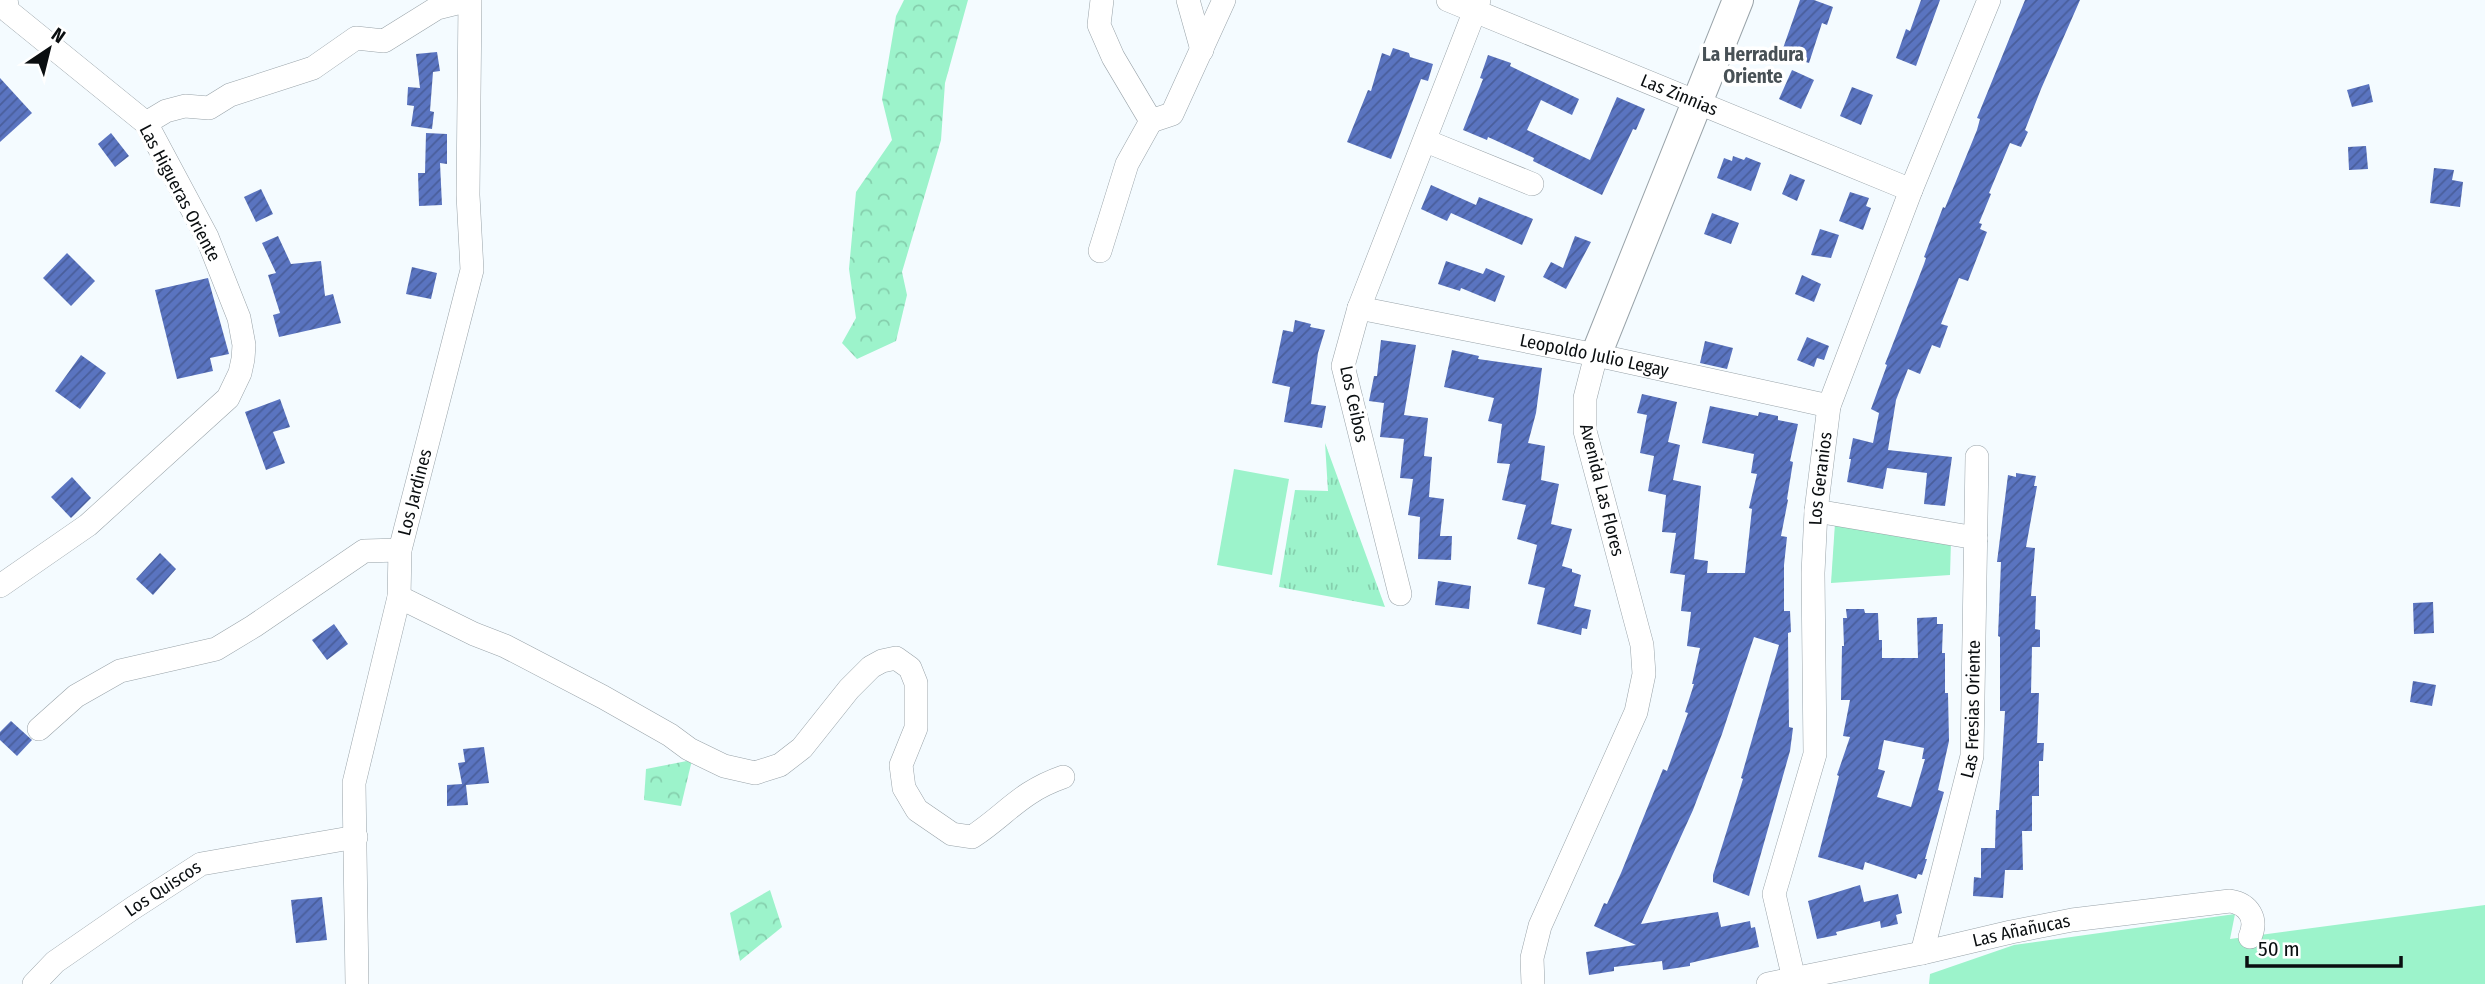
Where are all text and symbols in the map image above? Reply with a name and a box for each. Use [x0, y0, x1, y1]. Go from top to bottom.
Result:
north arrow [14, 14, 84, 84]
text: N [47, 23, 70, 48]
district label: La Herradura Oriente [1702, 43, 1804, 88]
street label: Las Zinnias [1637, 69, 1721, 121]
street label: Las Higueras Oriente [135, 121, 225, 265]
street label: Leopoldo Julio Legay [1518, 329, 1671, 382]
street label: Los Ceibos [1335, 364, 1373, 445]
street label: Avenida Las Flores [1575, 422, 1629, 559]
street label: Los Geranios [1804, 430, 1837, 526]
street label: Los Jardines [393, 446, 437, 538]
street label: Las Fresias Oriente [1956, 640, 1985, 780]
street label: Los Quiscos [121, 856, 206, 921]
street label: Las Añañucas [1970, 910, 2072, 952]
scale bar [2247, 925, 2401, 969]
text: 50 m [2258, 936, 2300, 962]

